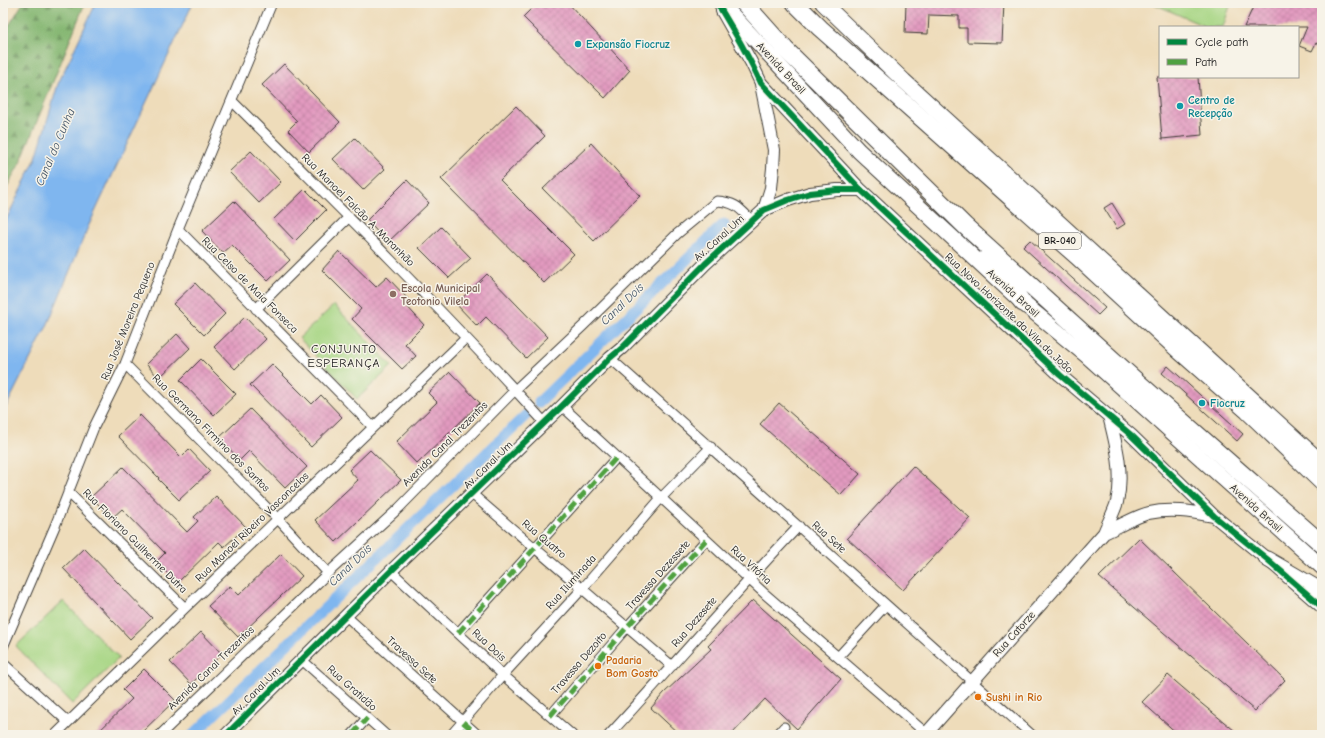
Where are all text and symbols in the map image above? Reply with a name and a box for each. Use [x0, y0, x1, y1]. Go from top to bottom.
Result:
legend [1159, 26, 1299, 78]
text: Cycle path [1195, 35, 1248, 49]
place label: Expansão Fiocruz [586, 38, 670, 51]
marker: Expansão Fiocruz [573, 39, 583, 49]
street label: Avenida Brasil [754, 39, 808, 97]
text: Path [1195, 55, 1217, 69]
place label: Centro de Recepção [1188, 94, 1235, 120]
marker: Centro de Recepção [1175, 101, 1185, 111]
water label: Canal do Cunha [32, 106, 78, 188]
street label: Rua Manoel Falcão A. Maranhão [299, 151, 417, 269]
street label: Av. Canal Um [691, 212, 747, 264]
road number: BR-040 [1039, 233, 1081, 249]
street label: Rua Celso de Maia Fonseca [199, 234, 301, 336]
street label: Rua Novo Horizonte da Vila do João [942, 250, 1076, 376]
street label: Rua José Moreira Pequeno [98, 260, 158, 382]
street label: Avenida Brasil [984, 266, 1042, 320]
water label: Canal Dois [598, 280, 647, 328]
place label: Escola Municipal Teotonio Vilela [401, 282, 480, 308]
marker: Escola Municipal Teotonio Vilela [388, 289, 398, 299]
district label: CONJUNTO ESPERANÇA [307, 342, 381, 370]
street label: Rua Germano Firmino dos Santos [150, 372, 273, 495]
place label: Fiocruz [1210, 397, 1245, 410]
street label: Avenida Canal Trezentos [400, 398, 491, 489]
marker: Fiocruz [1197, 398, 1207, 408]
street label: Av. Canal Um [461, 438, 515, 492]
street label: Rua Manoel Ribeiro Vasconcelos [193, 469, 312, 585]
street label: Avenida Brasil [1227, 481, 1285, 535]
street label: Rua Floriano Guilherme Dutra [80, 486, 190, 596]
street label: Rua Quatro [519, 517, 569, 561]
street label: Rua Sete [809, 518, 849, 556]
street label: Travessa Dezessete [623, 537, 693, 613]
water label: Canal Dois [326, 541, 375, 589]
street label: Rua Vitória [728, 543, 774, 587]
street label: Rua Iluminada [543, 552, 599, 612]
street label: Rua Dezesete [669, 594, 720, 650]
street label: Rua Catorze [990, 608, 1038, 660]
street label: Avenida Canal Trezentos [165, 623, 257, 713]
street label: Rua Dois [469, 626, 509, 664]
street label: Travessa Dezoito [549, 629, 610, 697]
street label: Travessa Sete [384, 634, 440, 687]
place label: Padaria Bom Gosto [606, 654, 659, 680]
marker: Padaria Bom Gosto [593, 661, 603, 671]
street label: Rua Gratidão [325, 662, 380, 714]
street label: Av. Canal Um [229, 664, 283, 718]
place label: Sushi in Rio [986, 691, 1042, 704]
marker: Sushi in Rio [973, 692, 983, 702]

